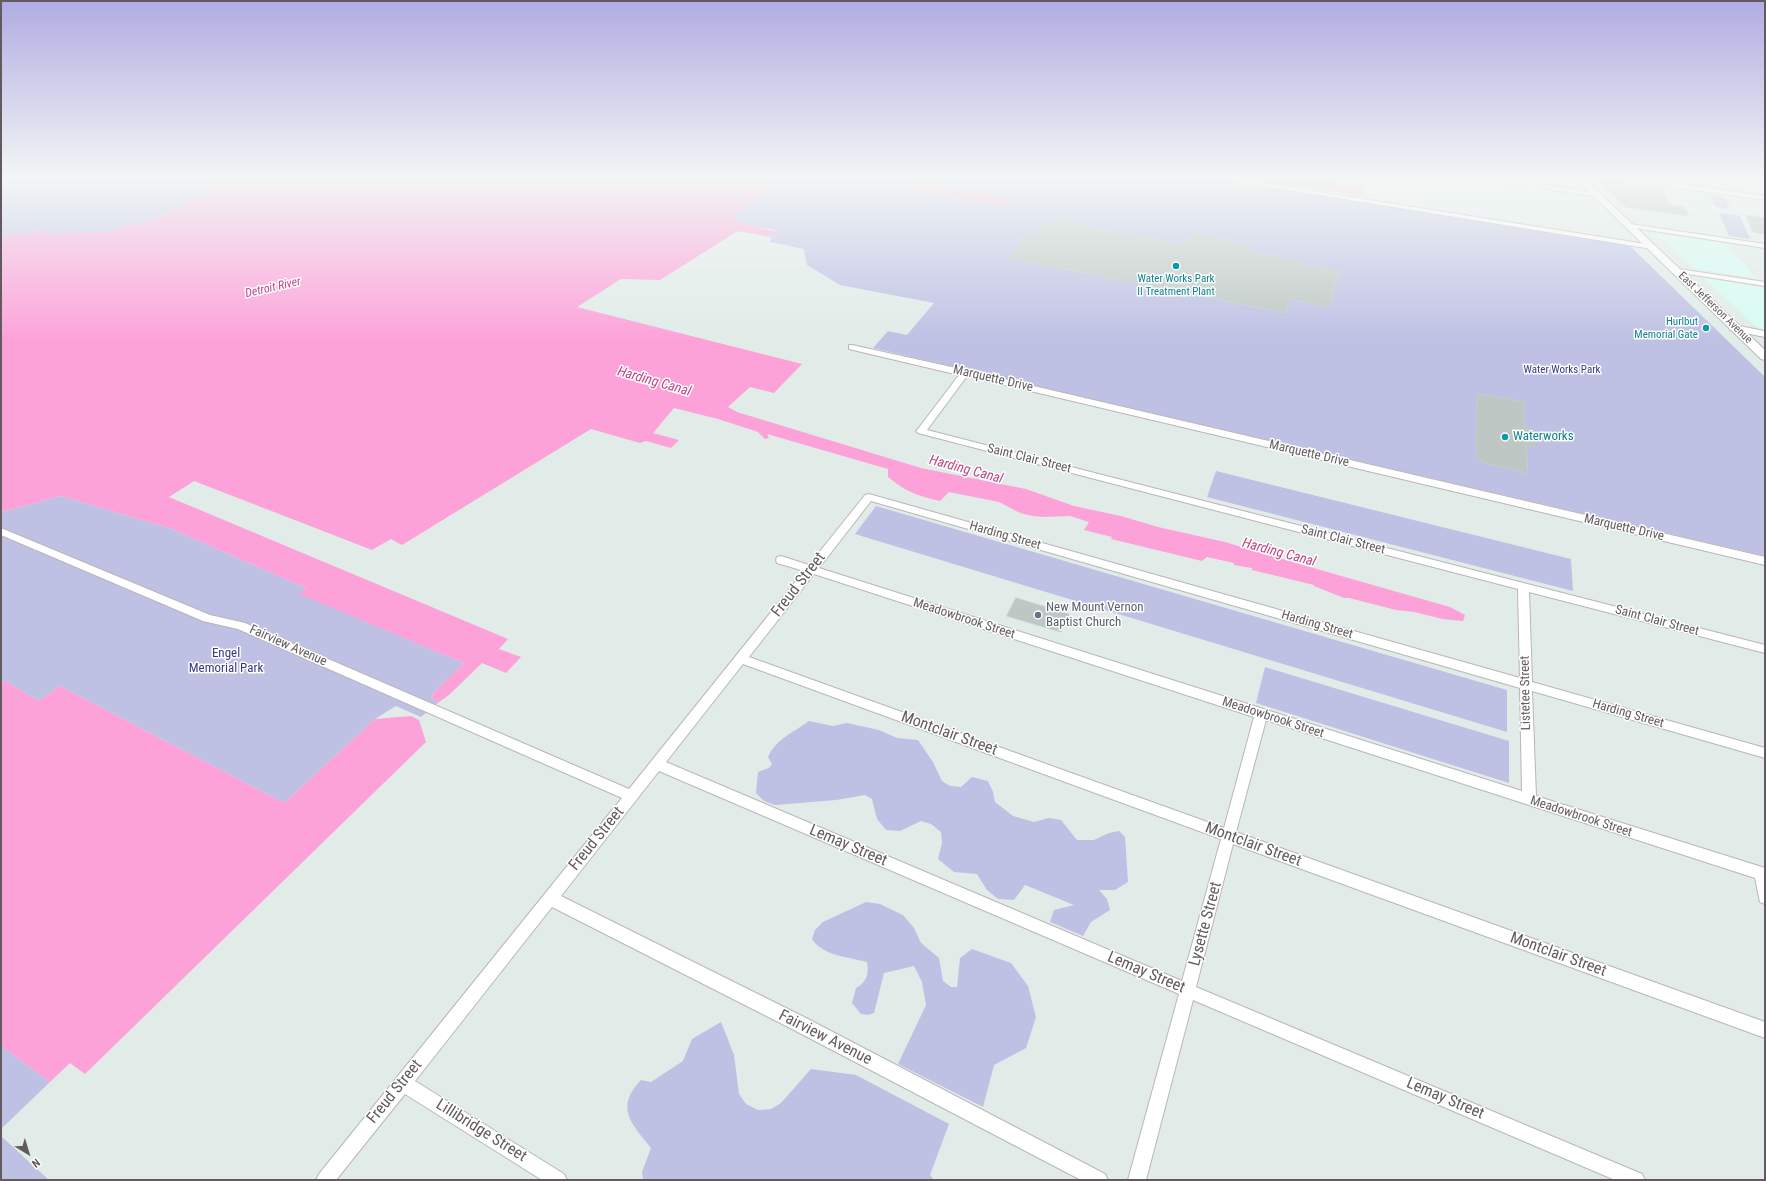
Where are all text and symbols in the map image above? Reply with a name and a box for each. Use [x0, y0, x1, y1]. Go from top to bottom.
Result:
marker: Water Works Park II Treatment Plant [1171, 261, 1181, 271]
street label: East Jefferson Avenue [1675, 269, 1755, 347]
place label: Water Works Park II Treatment Plant [1137, 272, 1215, 298]
water label: Detroit River [244, 275, 302, 301]
place label: Hurlbut Memorial Gate [1634, 315, 1698, 341]
marker: Hurlbut Memorial Gate [1701, 323, 1711, 333]
street label: Marquette Drive [952, 362, 1034, 396]
water label: Harding Canal [615, 363, 693, 401]
park label: Water Works Park [1524, 363, 1600, 377]
place label: Waterworks [1513, 429, 1574, 445]
marker: Waterworks [1500, 432, 1510, 442]
street label: Marquette Drive [1268, 437, 1350, 471]
street label: Saint Clair Street [985, 441, 1073, 477]
water label: Harding Canal [927, 452, 1005, 488]
street label: Marquette Drive [1583, 511, 1665, 545]
street label: Harding Street [967, 518, 1043, 554]
street label: Saint Clair Street [1299, 522, 1387, 558]
water label: Harding Canal [1240, 535, 1318, 571]
street label: Freud Street [768, 549, 830, 621]
street label: Meadowbrook Street [911, 595, 1017, 643]
place label: New Mount Vernon Baptist Church [1046, 600, 1144, 631]
street label: Saint Clair Street [1613, 602, 1701, 640]
street label: Harding Street [1279, 607, 1355, 643]
marker: New Mount Vernon Baptist Church [1033, 610, 1043, 620]
street label: Fairview Avenue [247, 622, 329, 670]
park label: Engel Memorial Park [189, 646, 263, 677]
street label: Listetee Street [1518, 656, 1534, 730]
street label: Meadowbrook Street [1220, 694, 1326, 742]
street label: Harding Street [1590, 696, 1666, 732]
street label: Montclair Street [898, 708, 1000, 760]
street label: Meadowbrook Street [1528, 793, 1634, 841]
street label: Freud Street [565, 803, 629, 875]
street label: Montclair Street [1202, 819, 1304, 871]
street label: Lemay Street [806, 821, 890, 871]
street label: Lysette Street [1186, 880, 1226, 968]
street label: Montclair Street [1507, 929, 1609, 981]
street label: Lemay Street [1104, 948, 1188, 998]
street label: Fairview Avenue [775, 1006, 875, 1070]
street label: Freud Street [363, 1056, 427, 1128]
street label: Lemay Street [1403, 1074, 1487, 1124]
street label: Lillibridge Street [432, 1096, 530, 1166]
north arrow [8, 1133, 48, 1173]
text: N [29, 1156, 42, 1170]

